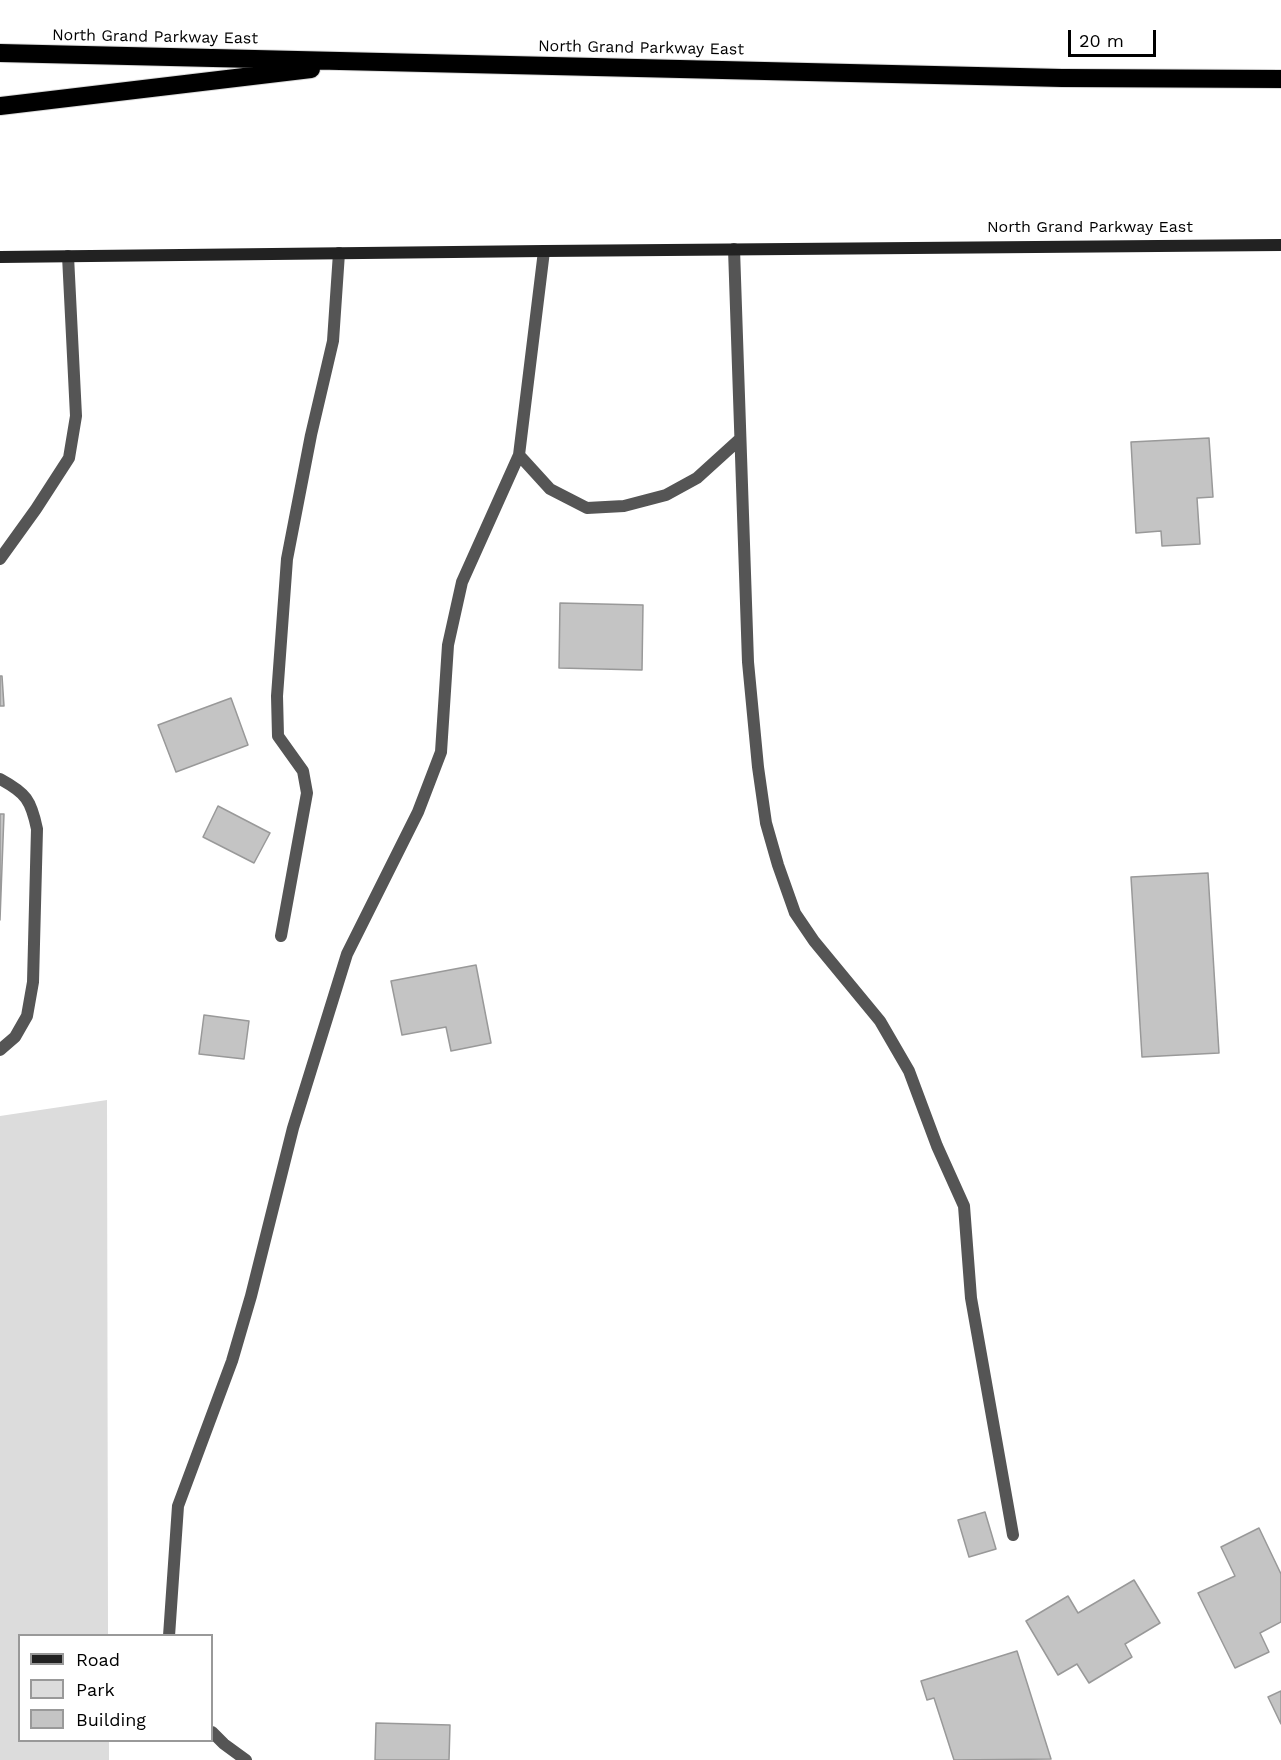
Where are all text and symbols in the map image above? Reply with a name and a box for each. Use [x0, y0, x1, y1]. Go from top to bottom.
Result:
scale bar [1071, 18, 1160, 56]
street label: North Grand Parkway East [52, 26, 258, 48]
text: 20 m [1079, 30, 1124, 51]
street label: North Grand Parkway East [538, 37, 744, 59]
street label: North Grand Parkway East [987, 217, 1193, 237]
legend [18, 1634, 213, 1742]
text: Road [76, 1649, 120, 1670]
text: Park [76, 1679, 115, 1700]
text: Building [76, 1709, 146, 1730]

